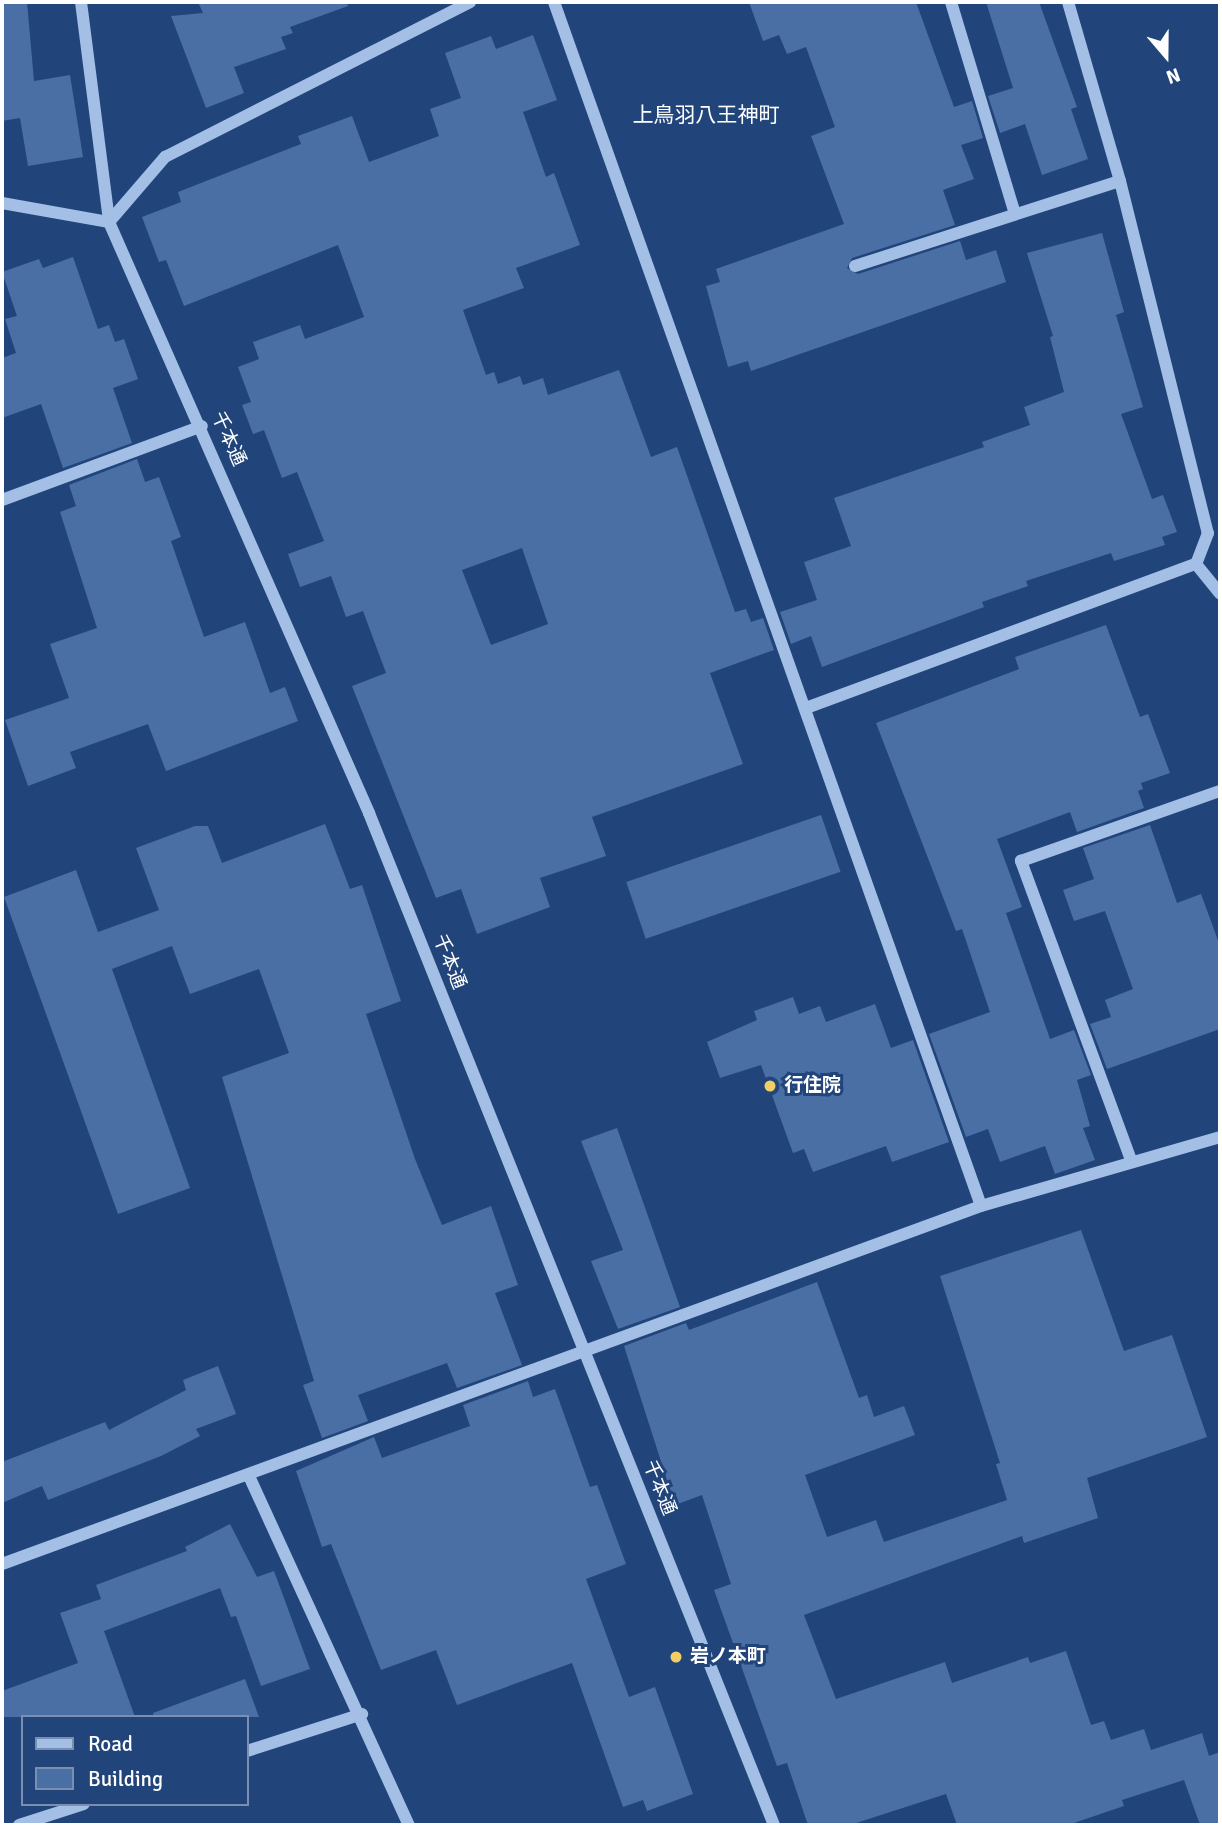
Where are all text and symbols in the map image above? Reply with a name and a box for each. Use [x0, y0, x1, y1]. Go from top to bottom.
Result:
north arrow [1131, 21, 1201, 91]
text: N [1163, 62, 1183, 89]
district label: 上鳥羽八王神町 [633, 102, 779, 128]
street label: 千本通 [206, 408, 250, 470]
street label: 千本通 [428, 931, 470, 993]
place label: 行住院 [784, 1075, 841, 1097]
marker: 行住院 [762, 1078, 778, 1094]
street label: 千本通 [638, 1457, 680, 1519]
place label: 岩ノ本町 [690, 1646, 766, 1668]
marker: 岩ノ本町 [668, 1649, 684, 1665]
legend [21, 1715, 248, 1806]
text: Road [88, 1731, 133, 1757]
text: Building [88, 1766, 163, 1792]

